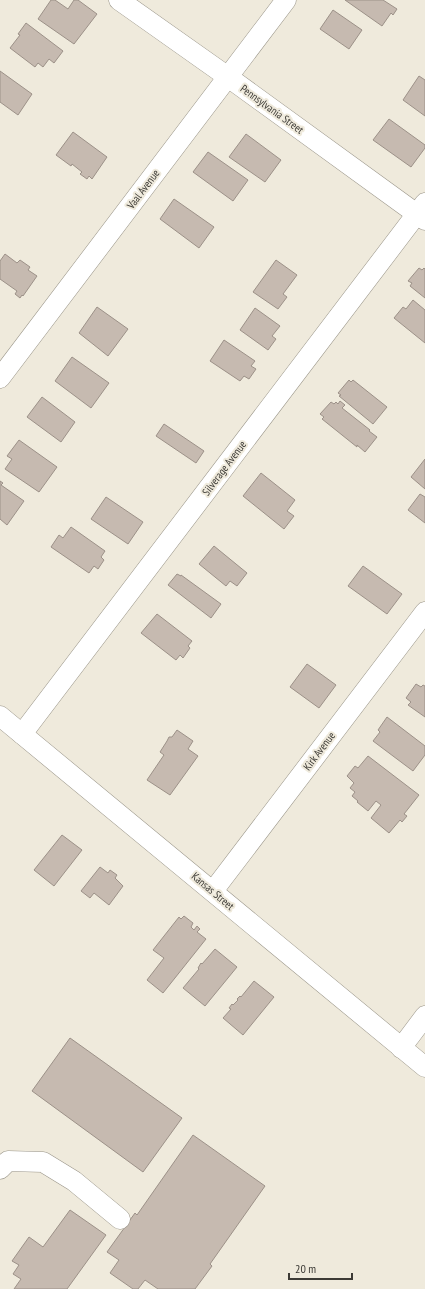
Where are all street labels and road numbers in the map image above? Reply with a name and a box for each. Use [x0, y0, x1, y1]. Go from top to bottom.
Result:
street label: Pennsylvania Street [238, 81, 306, 137]
street label: Vaal Avenue [123, 166, 163, 212]
street label: Silverage Avenue [199, 437, 249, 498]
street label: Kirk Avenue [300, 729, 338, 773]
street label: Kansas Street [189, 869, 237, 913]

